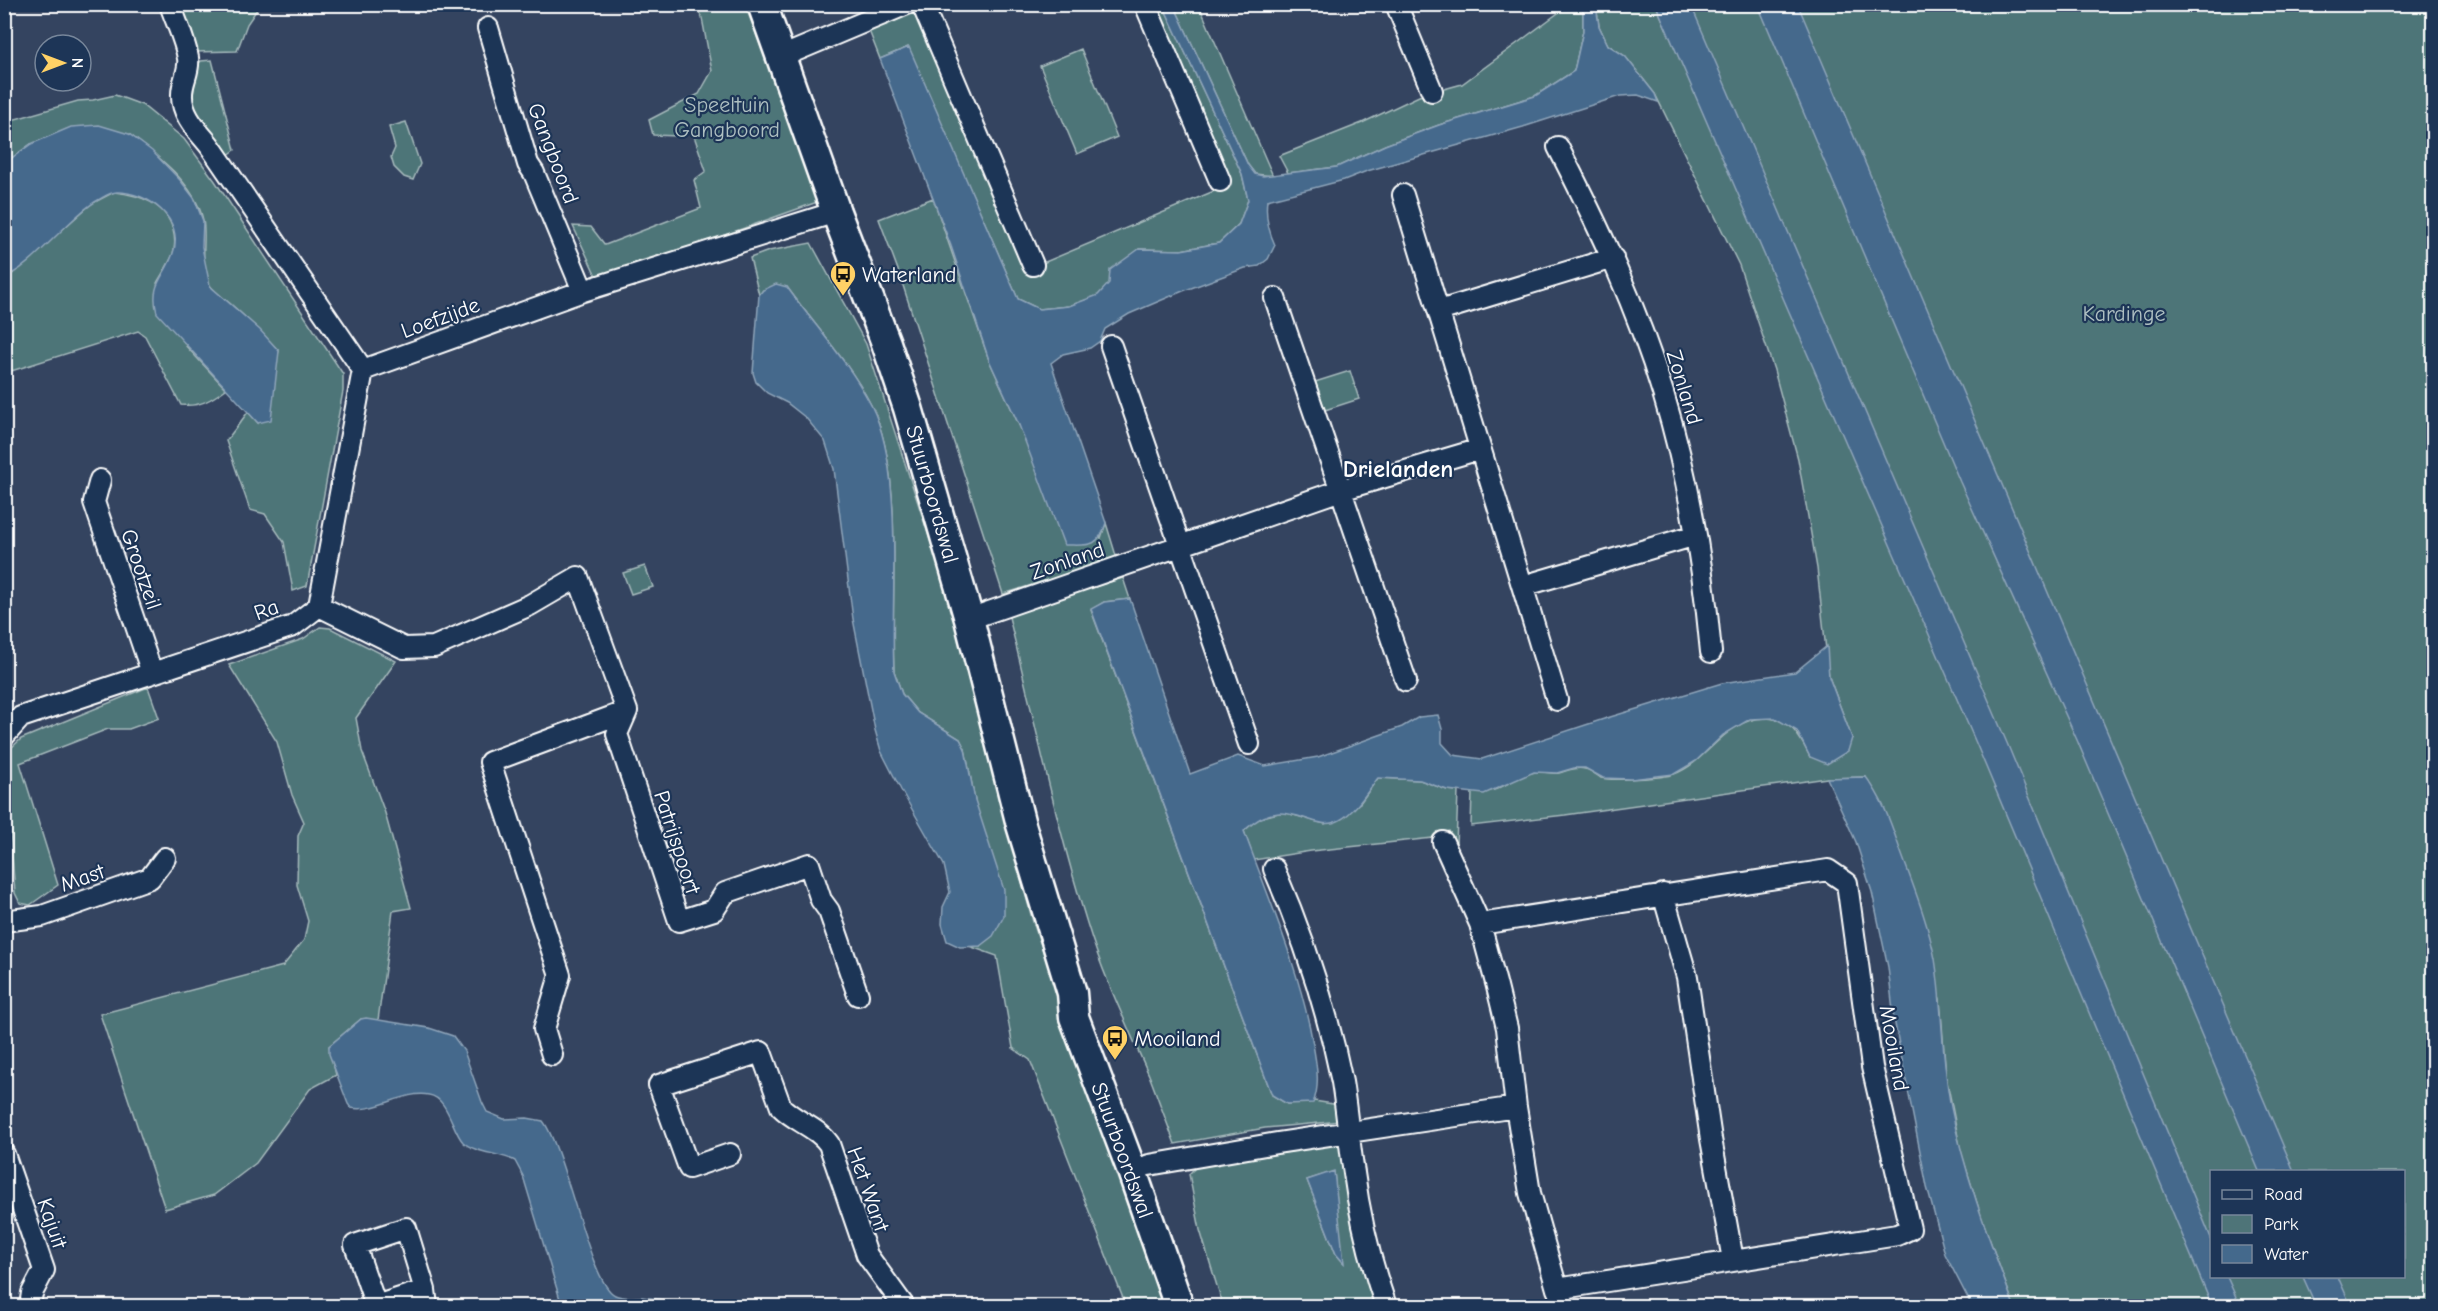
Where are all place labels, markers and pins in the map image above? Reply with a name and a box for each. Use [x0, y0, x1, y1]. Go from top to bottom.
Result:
bus stop icon: Waterland [828, 259, 858, 297]
place label: Waterland [862, 262, 956, 288]
bus stop icon: Mooiland [1100, 1023, 1130, 1061]
place label: Mooiland [1134, 1026, 1221, 1052]

